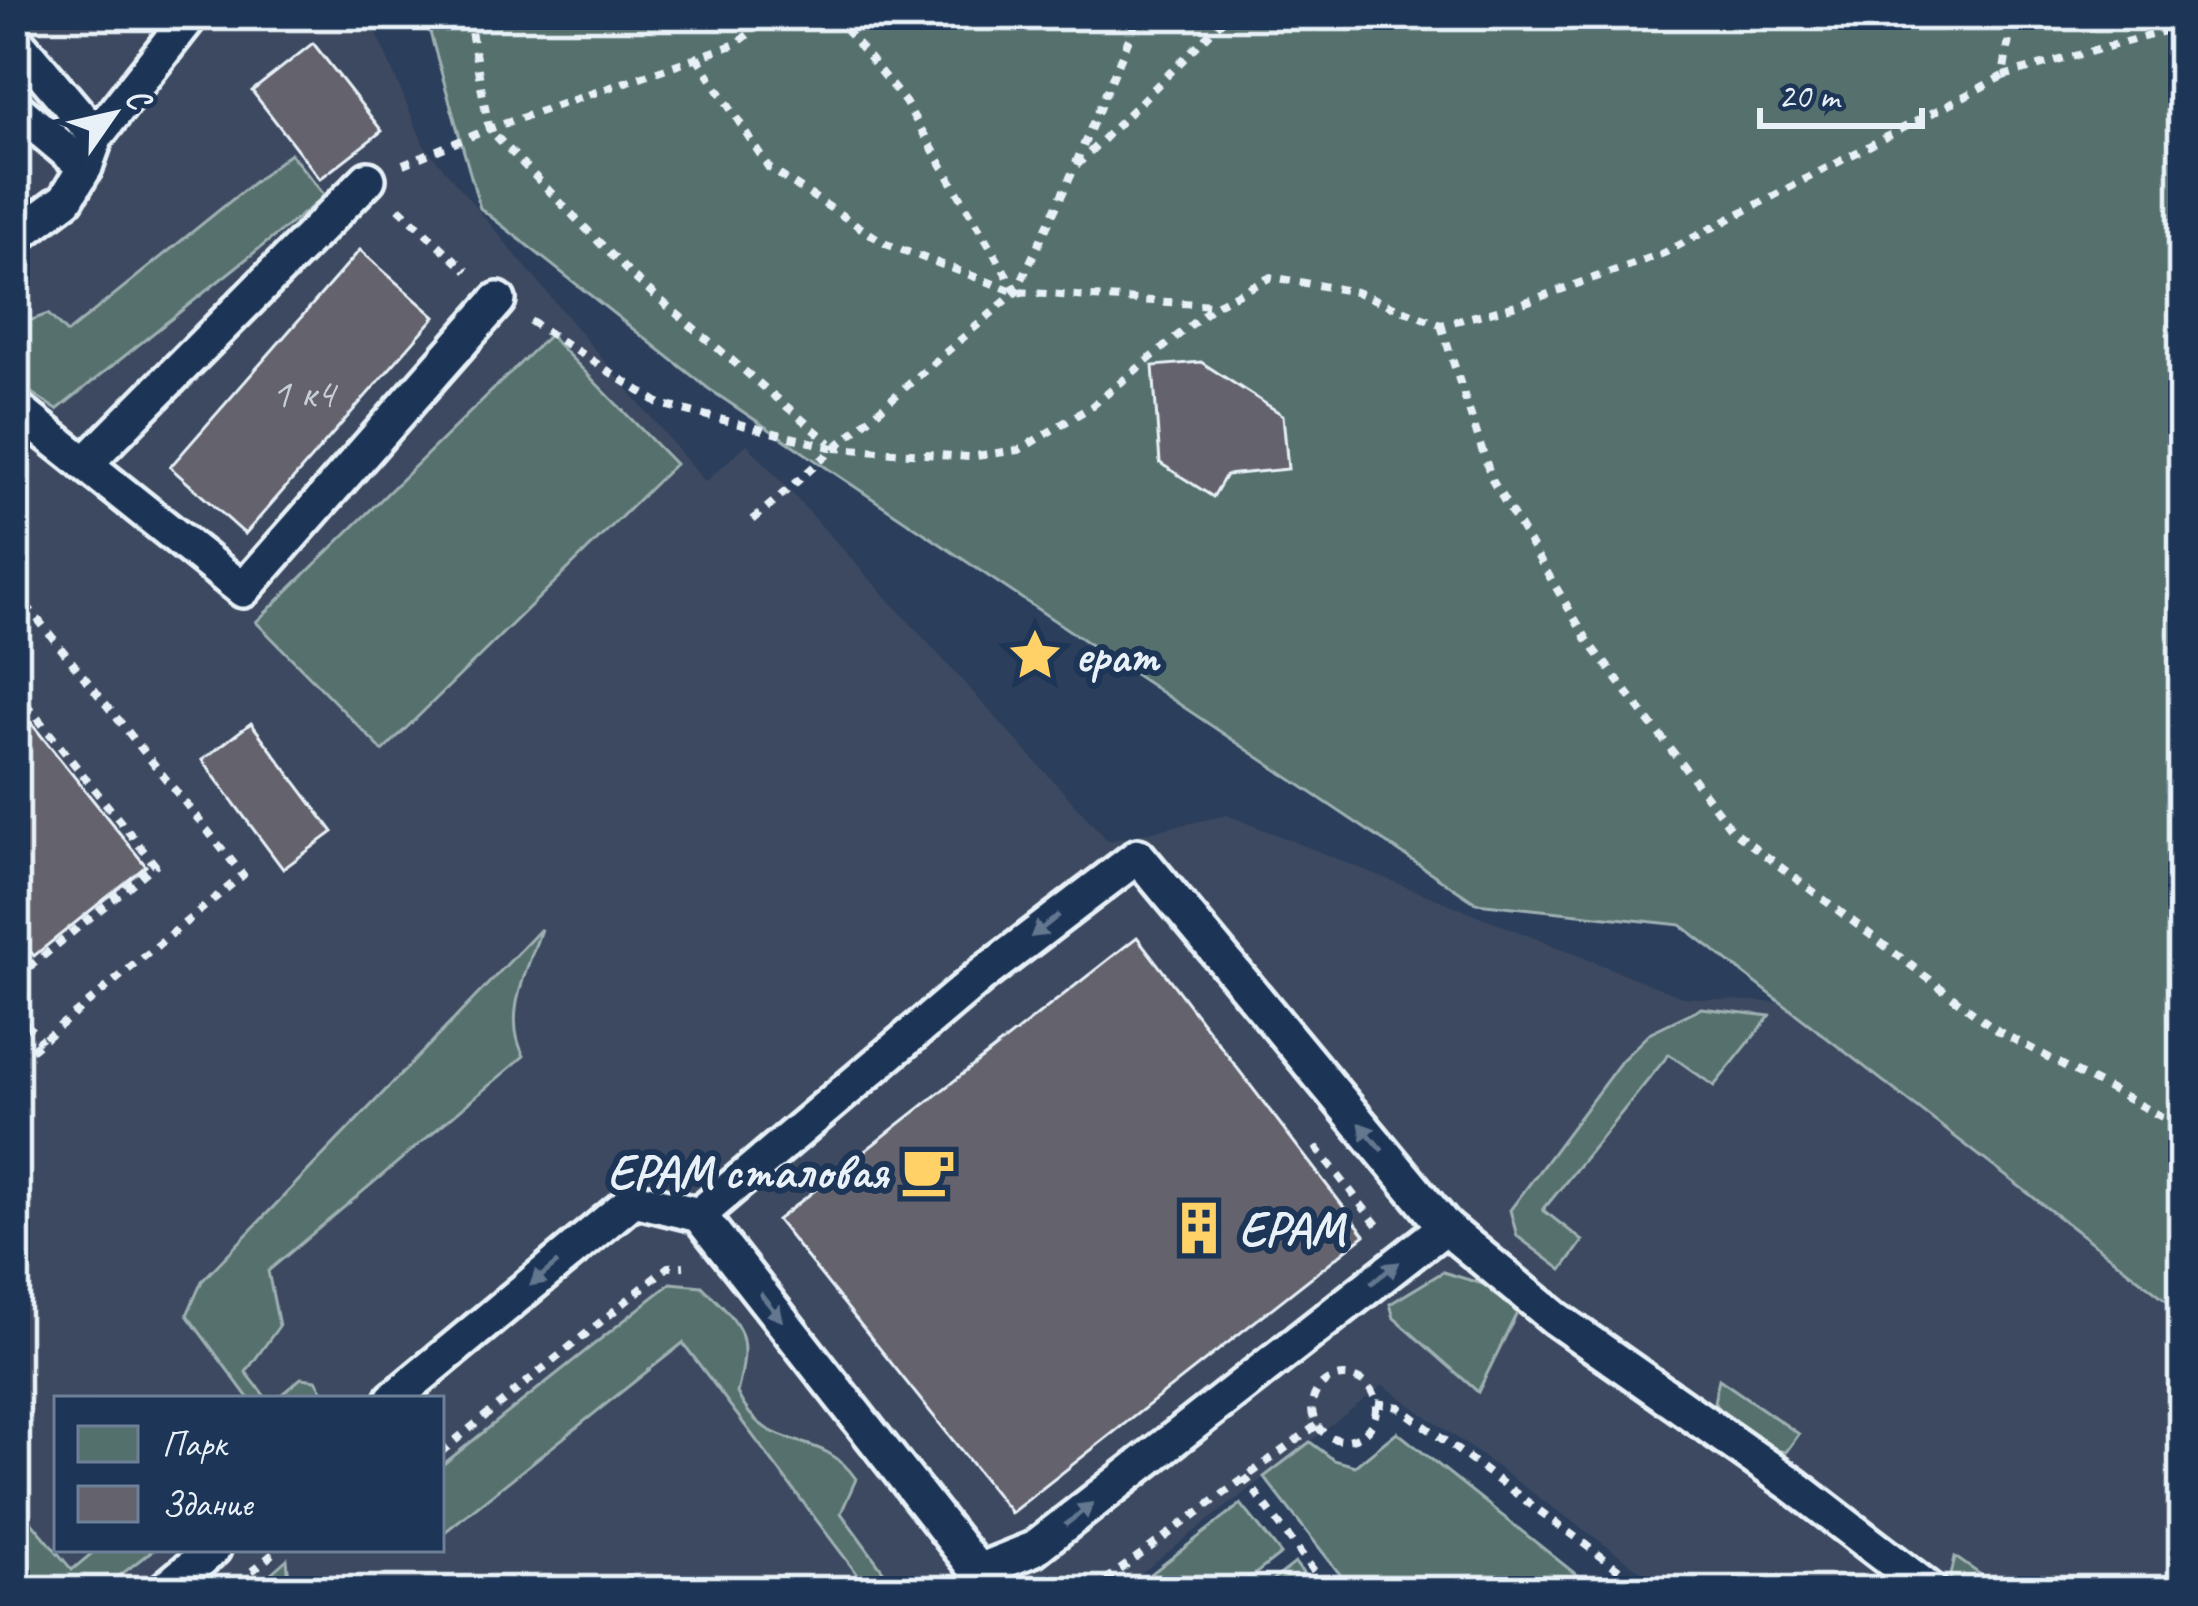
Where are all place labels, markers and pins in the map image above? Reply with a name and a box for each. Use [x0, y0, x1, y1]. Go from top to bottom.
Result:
place icon: epam [1006, 626, 1064, 684]
place label: epam [1075, 626, 1161, 686]
place label: EPAM сталовая [607, 1142, 890, 1202]
cafe icon: EPAM сталовая [899, 1142, 957, 1200]
building icon: EPAM [1170, 1199, 1228, 1257]
place label: EPAM [1239, 1199, 1348, 1259]

